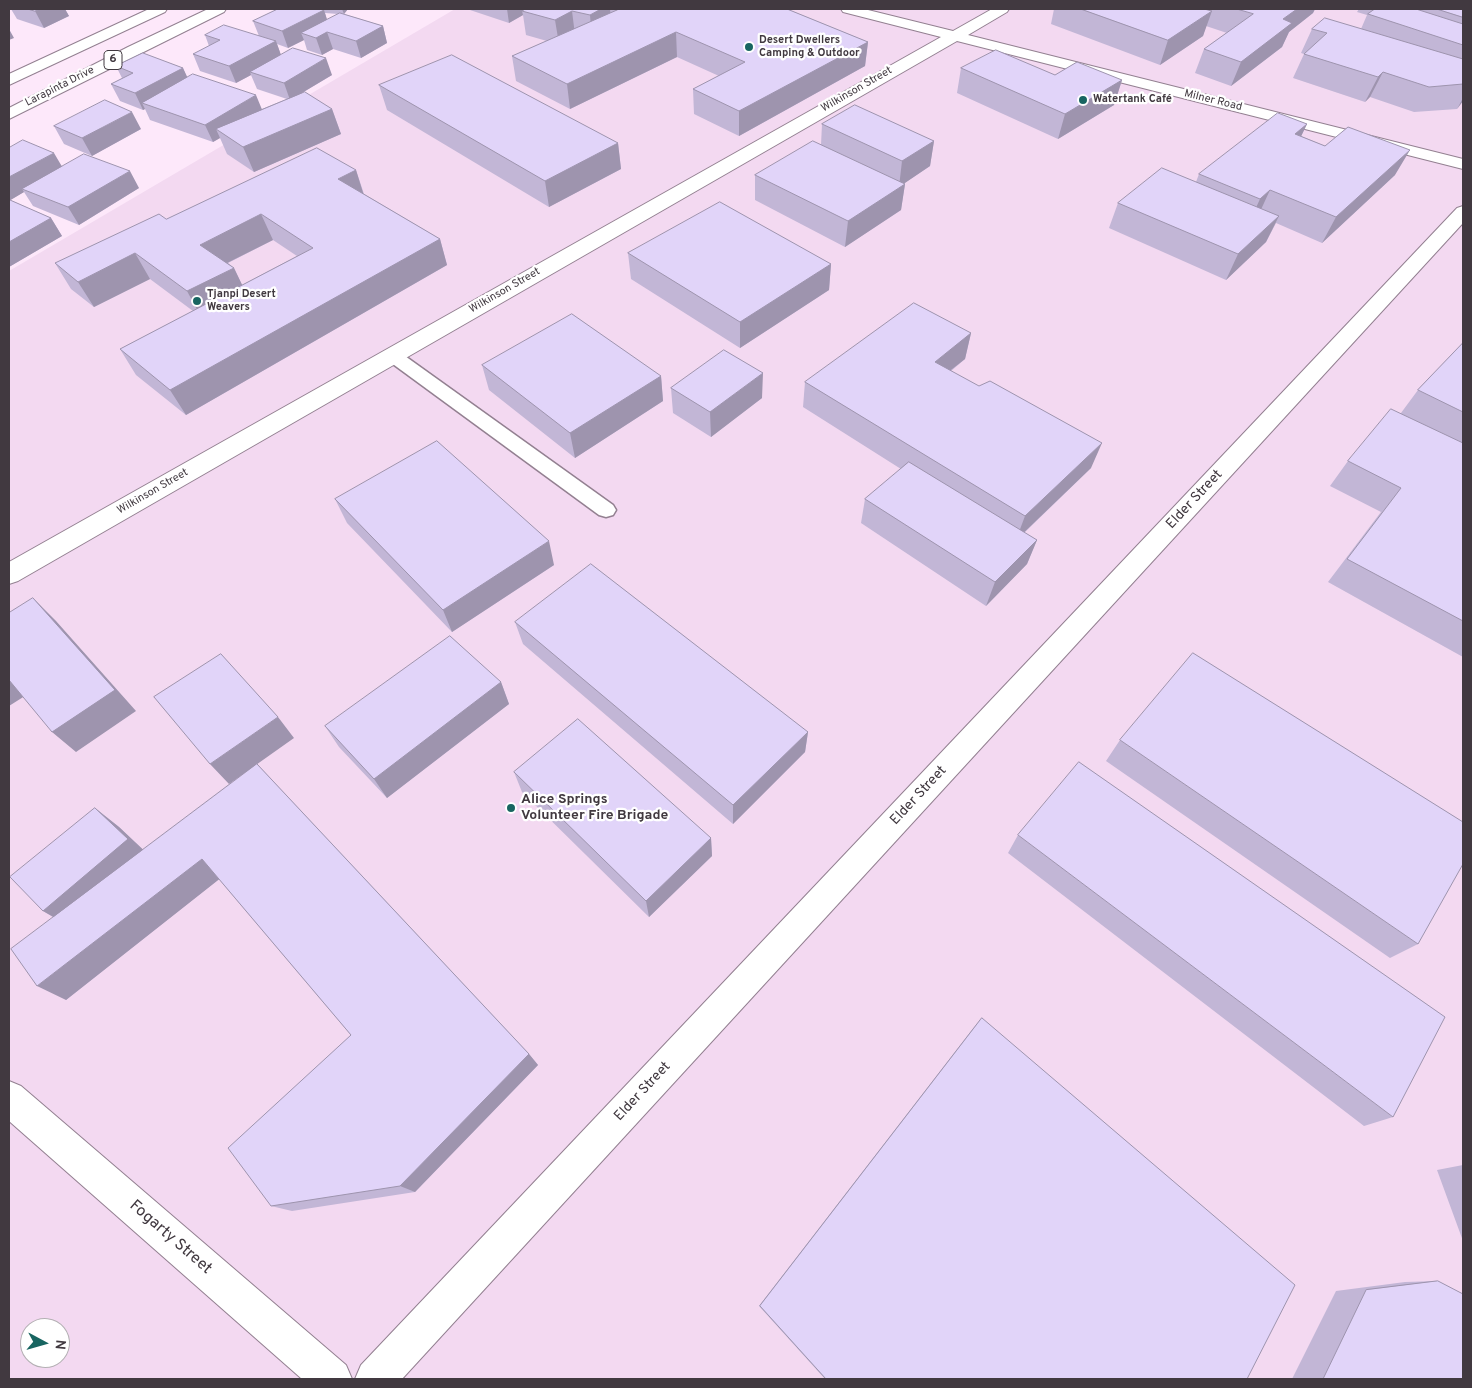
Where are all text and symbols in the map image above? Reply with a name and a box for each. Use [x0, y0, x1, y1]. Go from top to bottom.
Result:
place label: Desert Dwellers Camping & Outdoor [759, 34, 860, 60]
marker: Desert Dwellers Camping & Outdoor [743, 41, 755, 53]
road number: 6 [104, 50, 122, 70]
street label: Larapinta Drive [23, 64, 97, 110]
street label: Wilkinson Street [819, 64, 895, 116]
street label: Milner Road [1183, 87, 1243, 115]
place label: Watertank Café [1093, 93, 1172, 107]
marker: Watertank Café [1077, 94, 1089, 106]
street label: Wilkinson Street [467, 265, 543, 317]
place label: Tjanpi Desert Weavers [207, 288, 276, 314]
marker: Tjanpi Desert Weavers [191, 295, 203, 307]
street label: Wilkinson Street [115, 466, 191, 518]
street label: Elder Street [1163, 467, 1227, 533]
street label: Elder Street [887, 763, 951, 829]
place label: Alice Springs Volunteer Fire Brigade [521, 792, 668, 824]
marker: Alice Springs Volunteer Fire Brigade [505, 802, 517, 814]
street label: Elder Street [611, 1059, 675, 1125]
street label: Fogarty Street [125, 1197, 215, 1279]
north arrow [20, 1318, 70, 1368]
text: N [50, 1339, 68, 1350]

